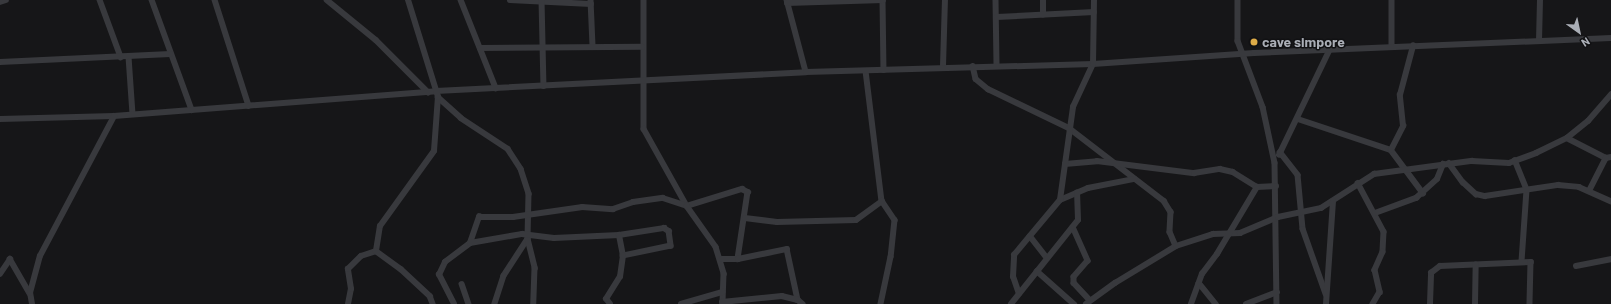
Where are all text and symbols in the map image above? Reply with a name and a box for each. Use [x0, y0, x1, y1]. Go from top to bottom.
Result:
north arrow [1559, 12, 1599, 52]
place label: cave simpore [1262, 34, 1345, 50]
text: N [1579, 35, 1592, 50]
marker: cave simpore [1249, 37, 1259, 47]

